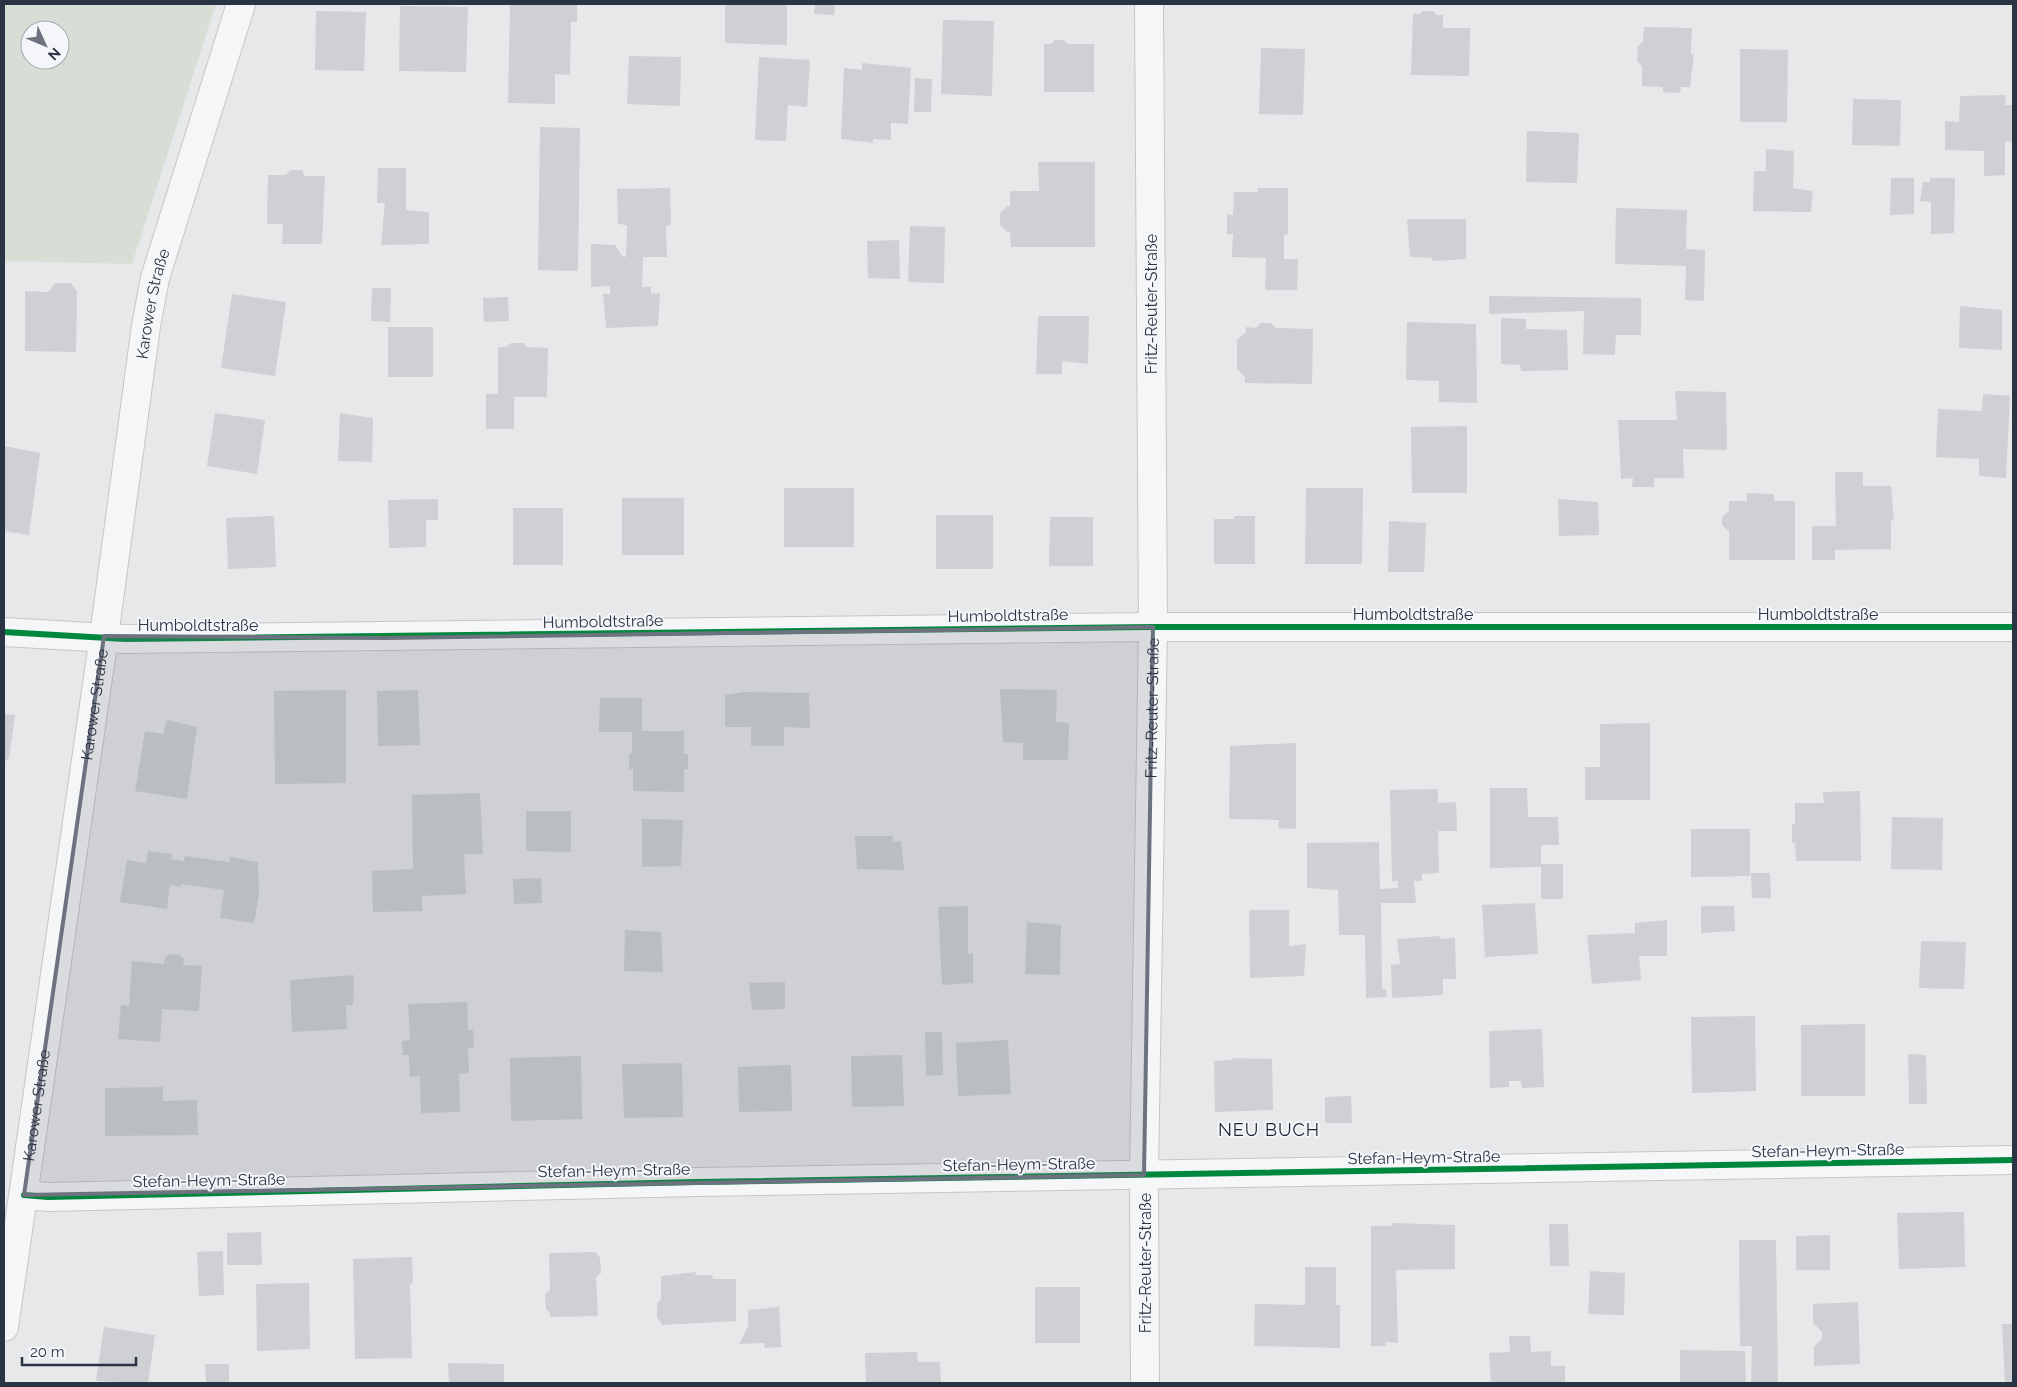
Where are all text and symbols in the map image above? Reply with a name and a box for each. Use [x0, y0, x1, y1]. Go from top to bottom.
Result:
north arrow [20, 20, 70, 70]
text: N [45, 45, 64, 63]
street label: Fritz-Reuter-Straße [1142, 234, 1161, 374]
street label: Karower Straße [133, 246, 174, 360]
street label: Humboldtstraße [948, 605, 1069, 626]
street label: Humboldtstraße [1353, 605, 1473, 624]
street label: Humboldtstraße [1758, 605, 1878, 624]
street label: Humboldtstraße [543, 611, 664, 632]
street label: Humboldtstraße [138, 616, 258, 635]
street label: Fritz-Reuter-Straße [1142, 638, 1163, 779]
street label: Karower Straße [77, 647, 112, 762]
street label: Karower Straße [19, 1048, 54, 1162]
district label: NEU BUCH [1218, 1119, 1320, 1140]
street label: Stefan-Heym-Straße [1752, 1140, 1904, 1161]
street label: Stefan-Heym-Straße [1348, 1147, 1500, 1168]
street label: Stefan-Heym-Straße [943, 1154, 1095, 1175]
street label: Stefan-Heym-Straße [538, 1160, 690, 1181]
street label: Stefan-Heym-Straße [133, 1170, 285, 1191]
street label: Fritz-Reuter-Straße [1136, 1193, 1155, 1333]
scale bar [22, 1334, 136, 1366]
text: 20 m [30, 1343, 65, 1361]

